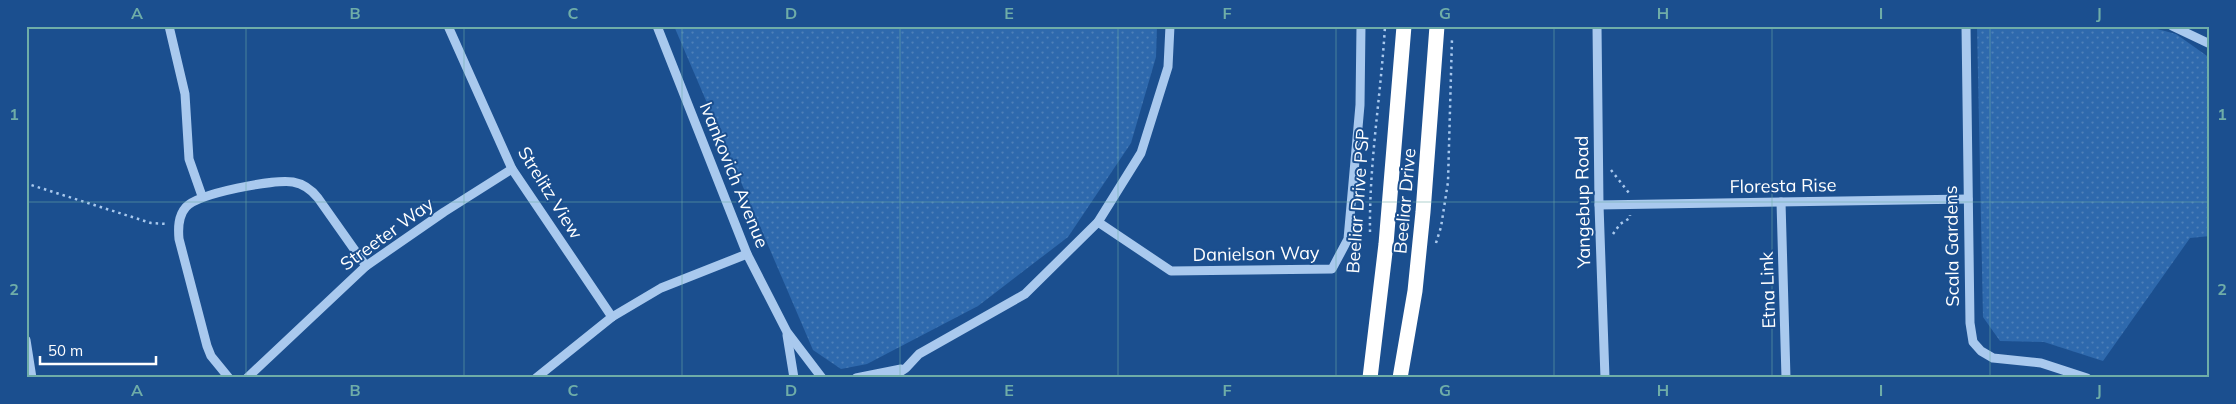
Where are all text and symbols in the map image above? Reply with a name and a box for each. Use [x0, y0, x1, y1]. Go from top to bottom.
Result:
text: A [131, 3, 143, 23]
text: B [349, 3, 361, 23]
text: C [568, 3, 579, 23]
text: D [785, 3, 797, 23]
text: E [1004, 3, 1014, 23]
text: F [1222, 3, 1232, 23]
text: G [1439, 3, 1451, 23]
text: H [1657, 3, 1669, 23]
text: I [1879, 3, 1883, 23]
text: J [2096, 3, 2102, 23]
street label: Ivankovich Avenue [695, 99, 774, 251]
text: 1 [9, 104, 19, 124]
text: 1 [2217, 104, 2227, 124]
street label: Beeliar Drive PSP [1341, 128, 1374, 274]
street label: Yangebup Road [1570, 136, 1595, 269]
street label: Strelitz View [513, 142, 588, 244]
street label: Beeliar Drive [1388, 147, 1421, 255]
street label: Floresta Rise [1729, 173, 1837, 198]
street label: Scala Gardens [1939, 185, 1964, 307]
street label: Streeter Way [335, 192, 438, 275]
street label: Danielson Way [1192, 241, 1320, 266]
street label: Etna Link [1755, 251, 1780, 329]
text: 2 [9, 279, 19, 299]
text: 2 [2217, 279, 2227, 299]
scale bar [40, 334, 156, 366]
text: 50 m [48, 341, 83, 360]
text: A [131, 380, 143, 400]
text: B [349, 380, 361, 400]
text: C [568, 380, 579, 400]
text: D [785, 380, 797, 400]
text: E [1004, 380, 1014, 400]
text: F [1222, 380, 1232, 400]
text: G [1439, 380, 1451, 400]
text: H [1657, 380, 1669, 400]
text: I [1879, 380, 1883, 400]
text: J [2096, 380, 2102, 400]

